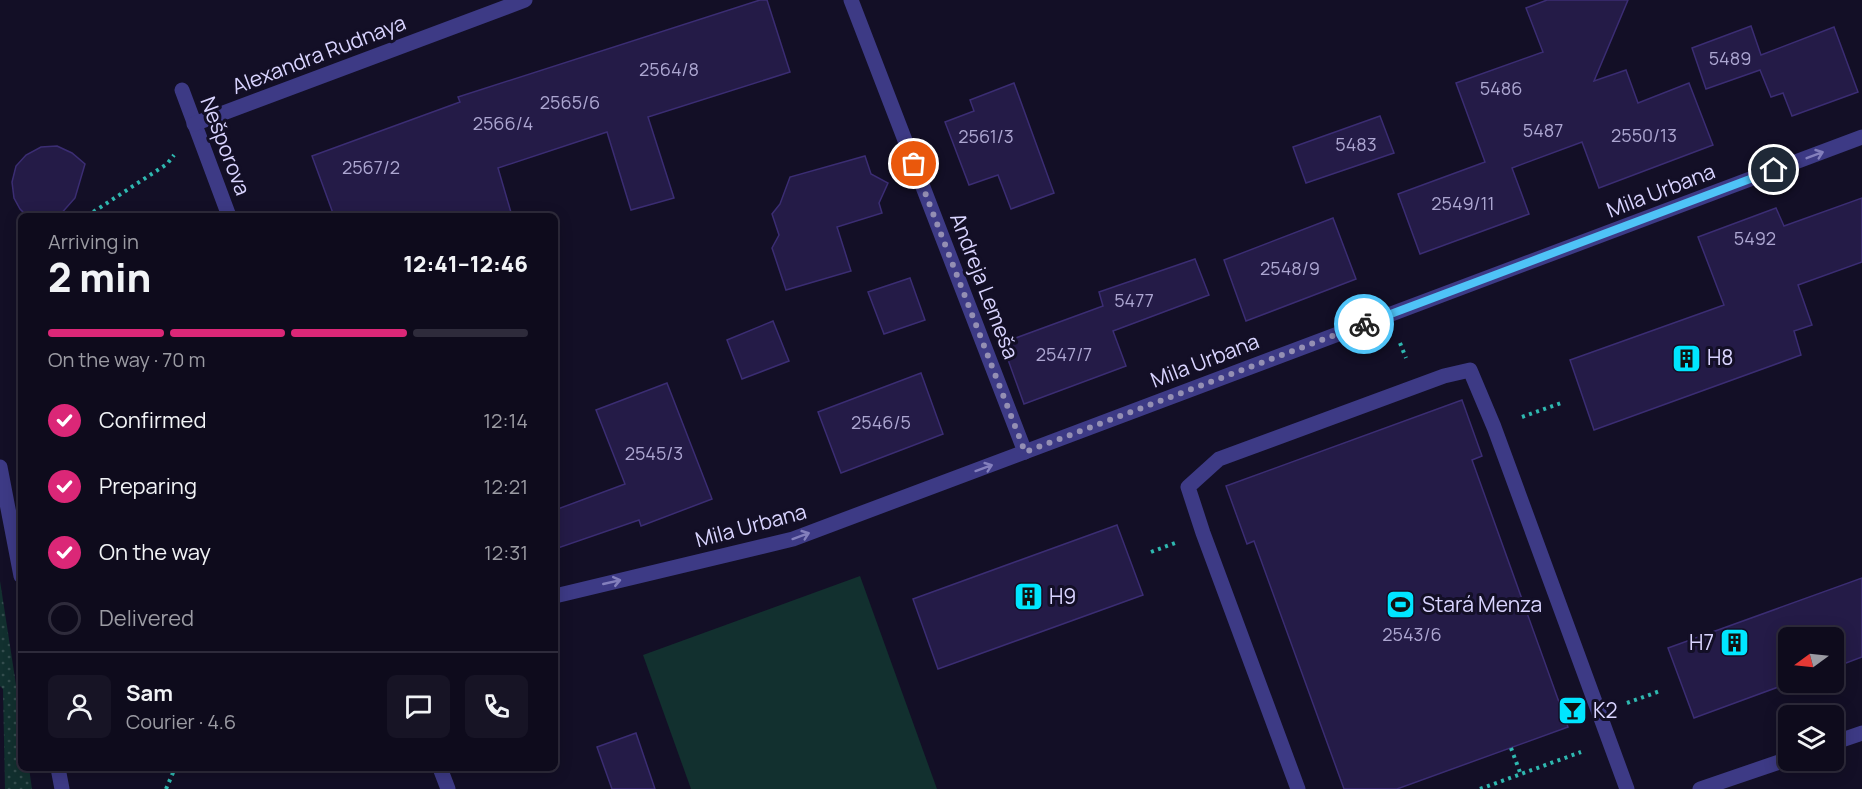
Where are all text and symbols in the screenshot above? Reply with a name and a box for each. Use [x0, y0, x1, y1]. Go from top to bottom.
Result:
street label: Alexandra Rudnaya [228, 8, 410, 100]
house number: 5489 [1709, 46, 1751, 70]
house number: 2564/8 [639, 57, 699, 81]
house number: 5486 [1480, 76, 1522, 100]
house number: 2565/6 [540, 90, 600, 114]
street label: Nešporova [194, 92, 258, 199]
house number: 2566/4 [473, 111, 533, 135]
house number: 5487 [1523, 118, 1563, 142]
house number: 2550/13 [1611, 123, 1677, 147]
house number: 2561/3 [958, 124, 1014, 148]
house number: 5483 [1335, 132, 1377, 156]
pin [888, 138, 939, 189]
pin [1748, 144, 1799, 195]
icon: bag [897, 147, 930, 180]
one-way arrow [1805, 149, 1824, 160]
icon: home [1757, 153, 1790, 186]
house number: 2567/2 [342, 155, 400, 179]
street label: Mila Urbana [1602, 157, 1719, 224]
house number: 2549/11 [1431, 191, 1495, 215]
street label: Andreja Lemeša [944, 209, 1026, 363]
house number: 5492 [1734, 226, 1776, 250]
text: Arriving in [48, 228, 139, 255]
text: 12:41–12:46 [403, 249, 528, 279]
text: 2 min [48, 250, 151, 304]
house number: 2548/9 [1260, 256, 1320, 280]
house number: 5477 [1114, 288, 1154, 312]
courier [1334, 294, 1394, 354]
icon: bike [1348, 308, 1381, 341]
street label: Mila Urbana [1146, 327, 1263, 394]
house number: 2547/7 [1036, 342, 1092, 366]
building icon: H8 [1670, 342, 1702, 374]
place label: H8 [1707, 343, 1734, 371]
text: On the way · 70 m [48, 346, 205, 373]
icon: check [48, 404, 81, 437]
text: Confirmed [99, 405, 207, 435]
text: 12:14 [483, 407, 528, 434]
house number: 2546/5 [851, 410, 911, 434]
house number: 2545/3 [625, 441, 683, 465]
one-way arrow [974, 462, 993, 473]
icon: check [48, 470, 81, 503]
text: Preparing [99, 471, 197, 501]
text: 12:21 [484, 473, 528, 500]
street label: Mila Urbana [692, 497, 809, 553]
one-way arrow [791, 530, 810, 541]
icon: check [48, 536, 81, 569]
text: On the way [99, 537, 211, 567]
text: 12:31 [484, 539, 528, 566]
one-way arrow [602, 576, 621, 588]
building icon: H9 [1012, 581, 1044, 613]
place label: H9 [1049, 582, 1076, 610]
sports icon: Stará Menza [1385, 589, 1417, 621]
place label: Stará Menza [1422, 590, 1542, 618]
text: Delivered [99, 603, 194, 633]
house number: 2543/6 [1382, 622, 1442, 646]
building icon: H7 [1719, 627, 1751, 659]
north arrow [1778, 627, 1844, 693]
map controls [1778, 627, 1844, 771]
place label: H7 [1689, 628, 1714, 656]
button: person [48, 675, 111, 738]
button: chat [387, 675, 450, 738]
button: phone [465, 675, 528, 738]
text: Sam [126, 678, 173, 708]
bar icon: K2 [1556, 695, 1588, 727]
place label: K2 [1593, 696, 1617, 724]
button: layers [1778, 705, 1844, 771]
text: Courier · 4.6 [126, 708, 236, 735]

